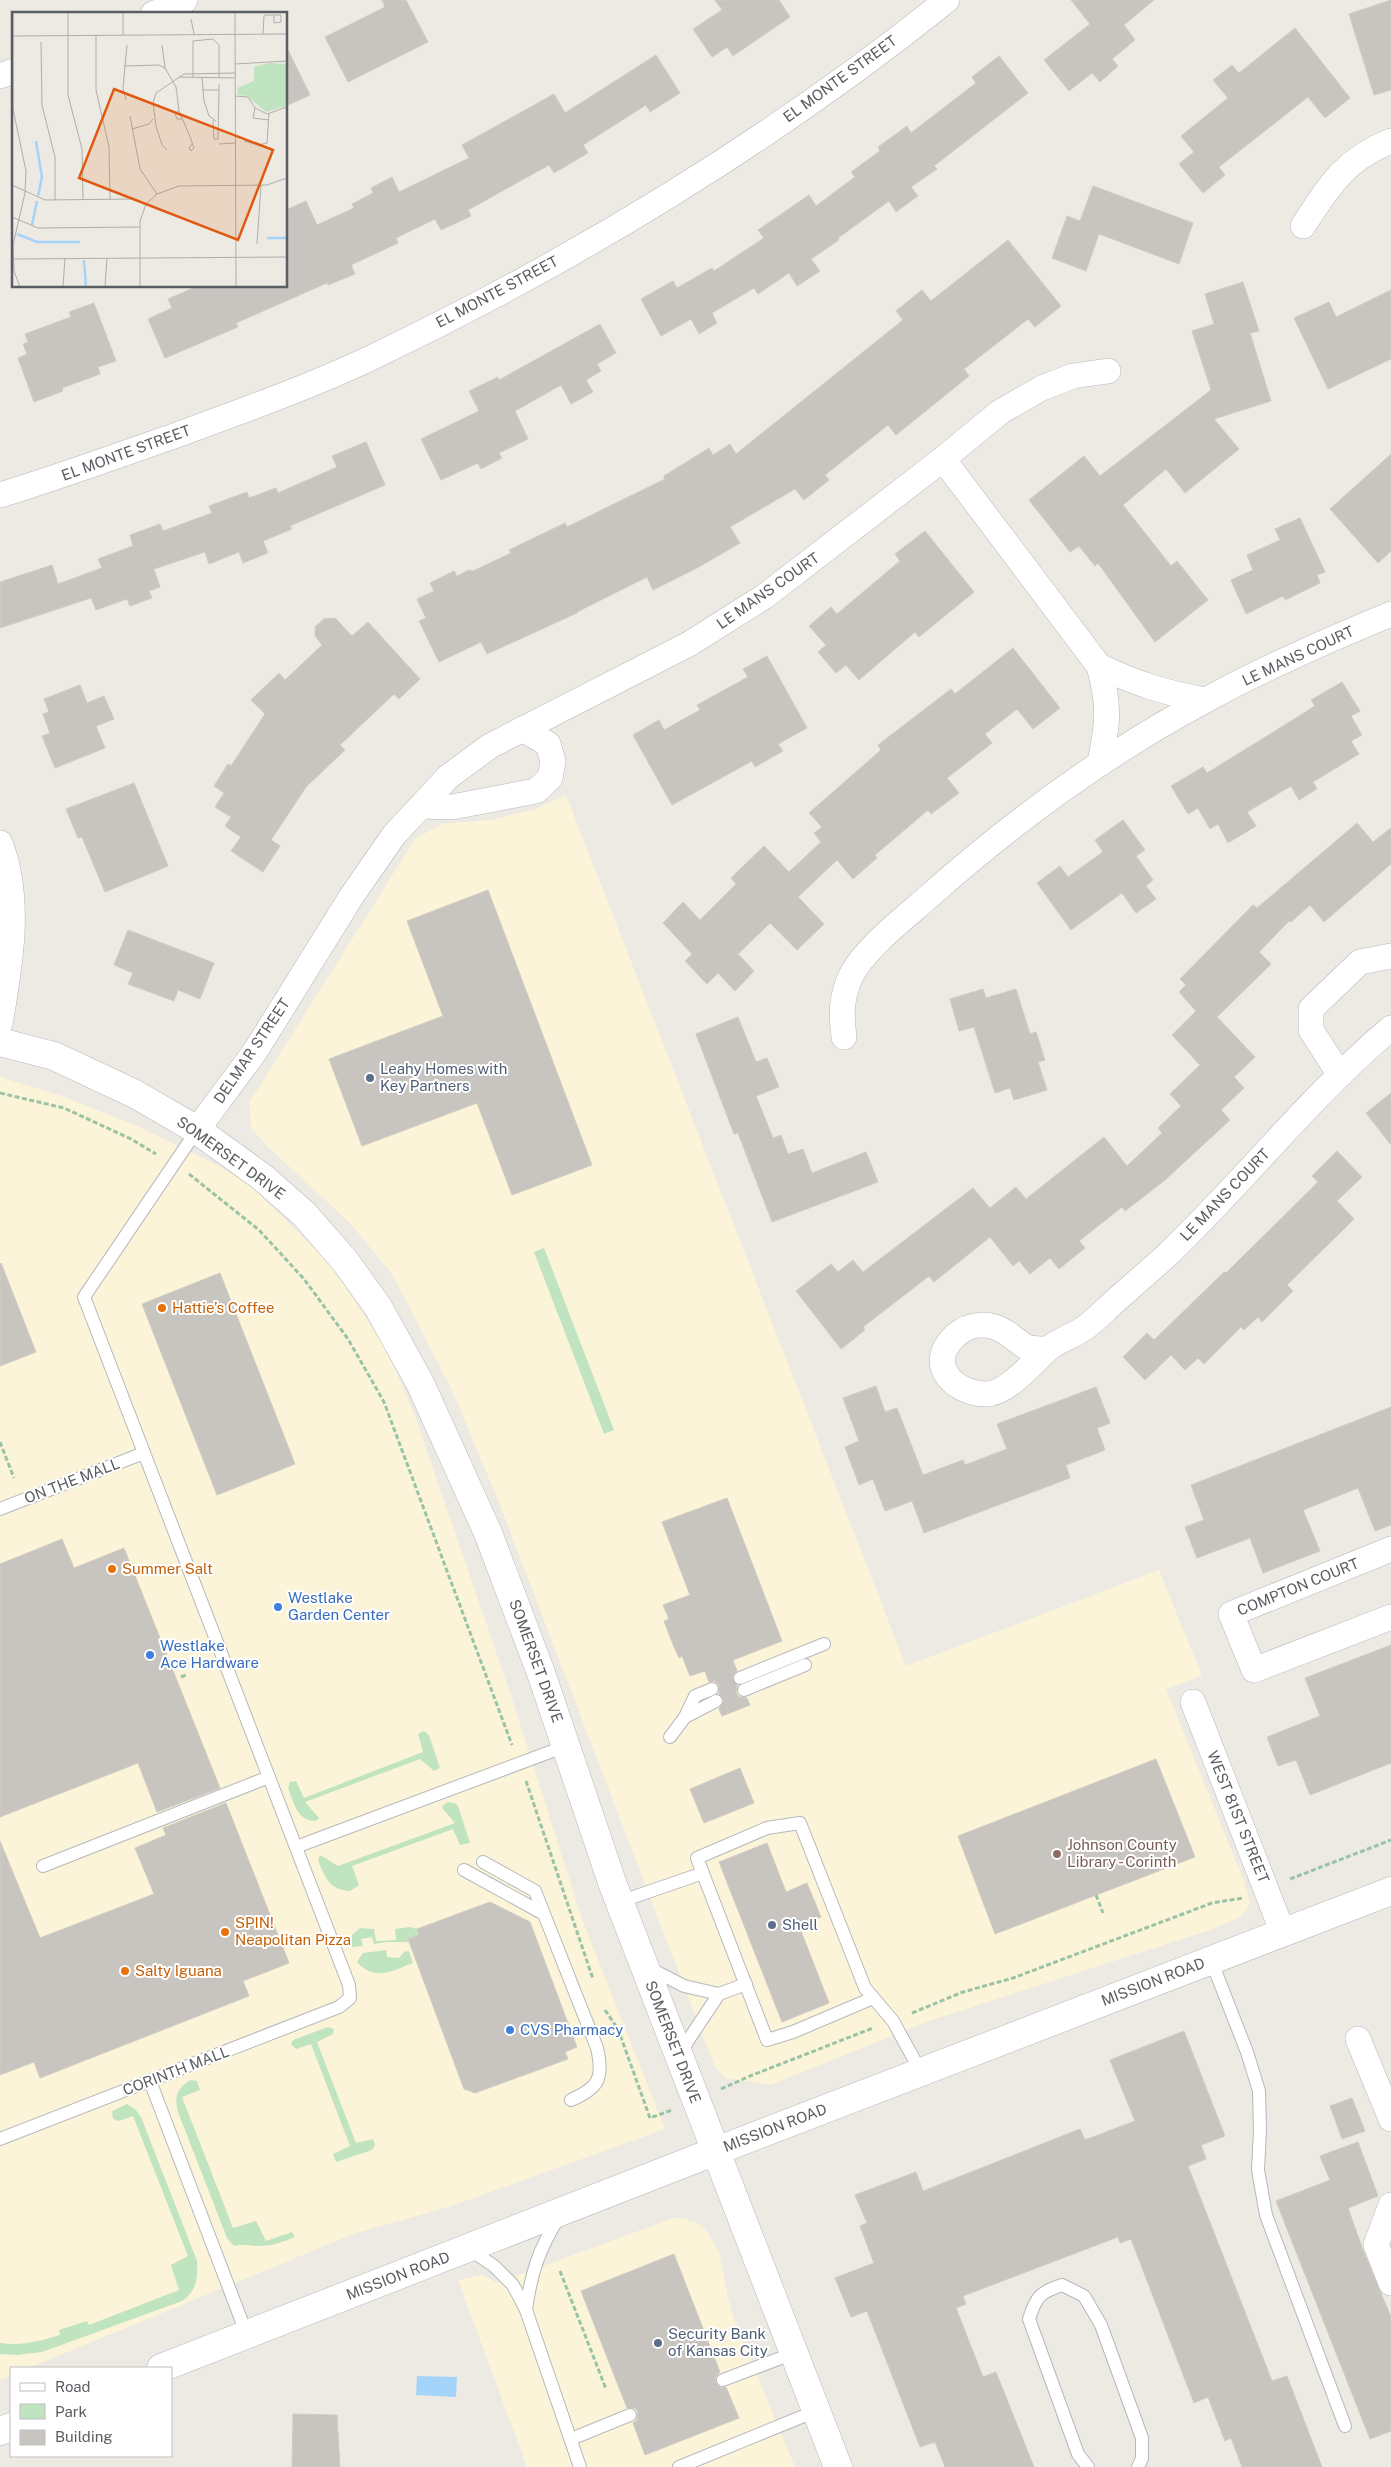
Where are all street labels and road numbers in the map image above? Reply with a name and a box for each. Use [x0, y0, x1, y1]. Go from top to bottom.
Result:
street label: EL MONTE STREET [780, 32, 900, 125]
street label: EL MONTE STREET [433, 252, 561, 331]
street label: EL MONTE STREET [59, 421, 193, 484]
street label: LE MANS COURT [713, 549, 822, 632]
street label: LE MANS COURT [1239, 622, 1356, 689]
street label: DELMAR STREET [210, 995, 293, 1106]
street label: SOMERSET DRIVE [174, 1113, 289, 1203]
street label: LE MANS COURT [1176, 1145, 1273, 1244]
street label: ON THE MALL [22, 1455, 122, 1506]
street label: COMPTON COURT [1235, 1554, 1361, 1619]
street label: SOMERSET DRIVE [506, 1597, 567, 1725]
street label: WEST 81ST STREET [1204, 1748, 1273, 1885]
street label: MISSION ROAD [1099, 1954, 1207, 2009]
street label: SOMERSET DRIVE [642, 1978, 705, 2105]
street label: CORINTH MALL [120, 2042, 231, 2099]
street label: MISSION ROAD [721, 2100, 829, 2155]
street label: MISSION ROAD [344, 2248, 452, 2303]

